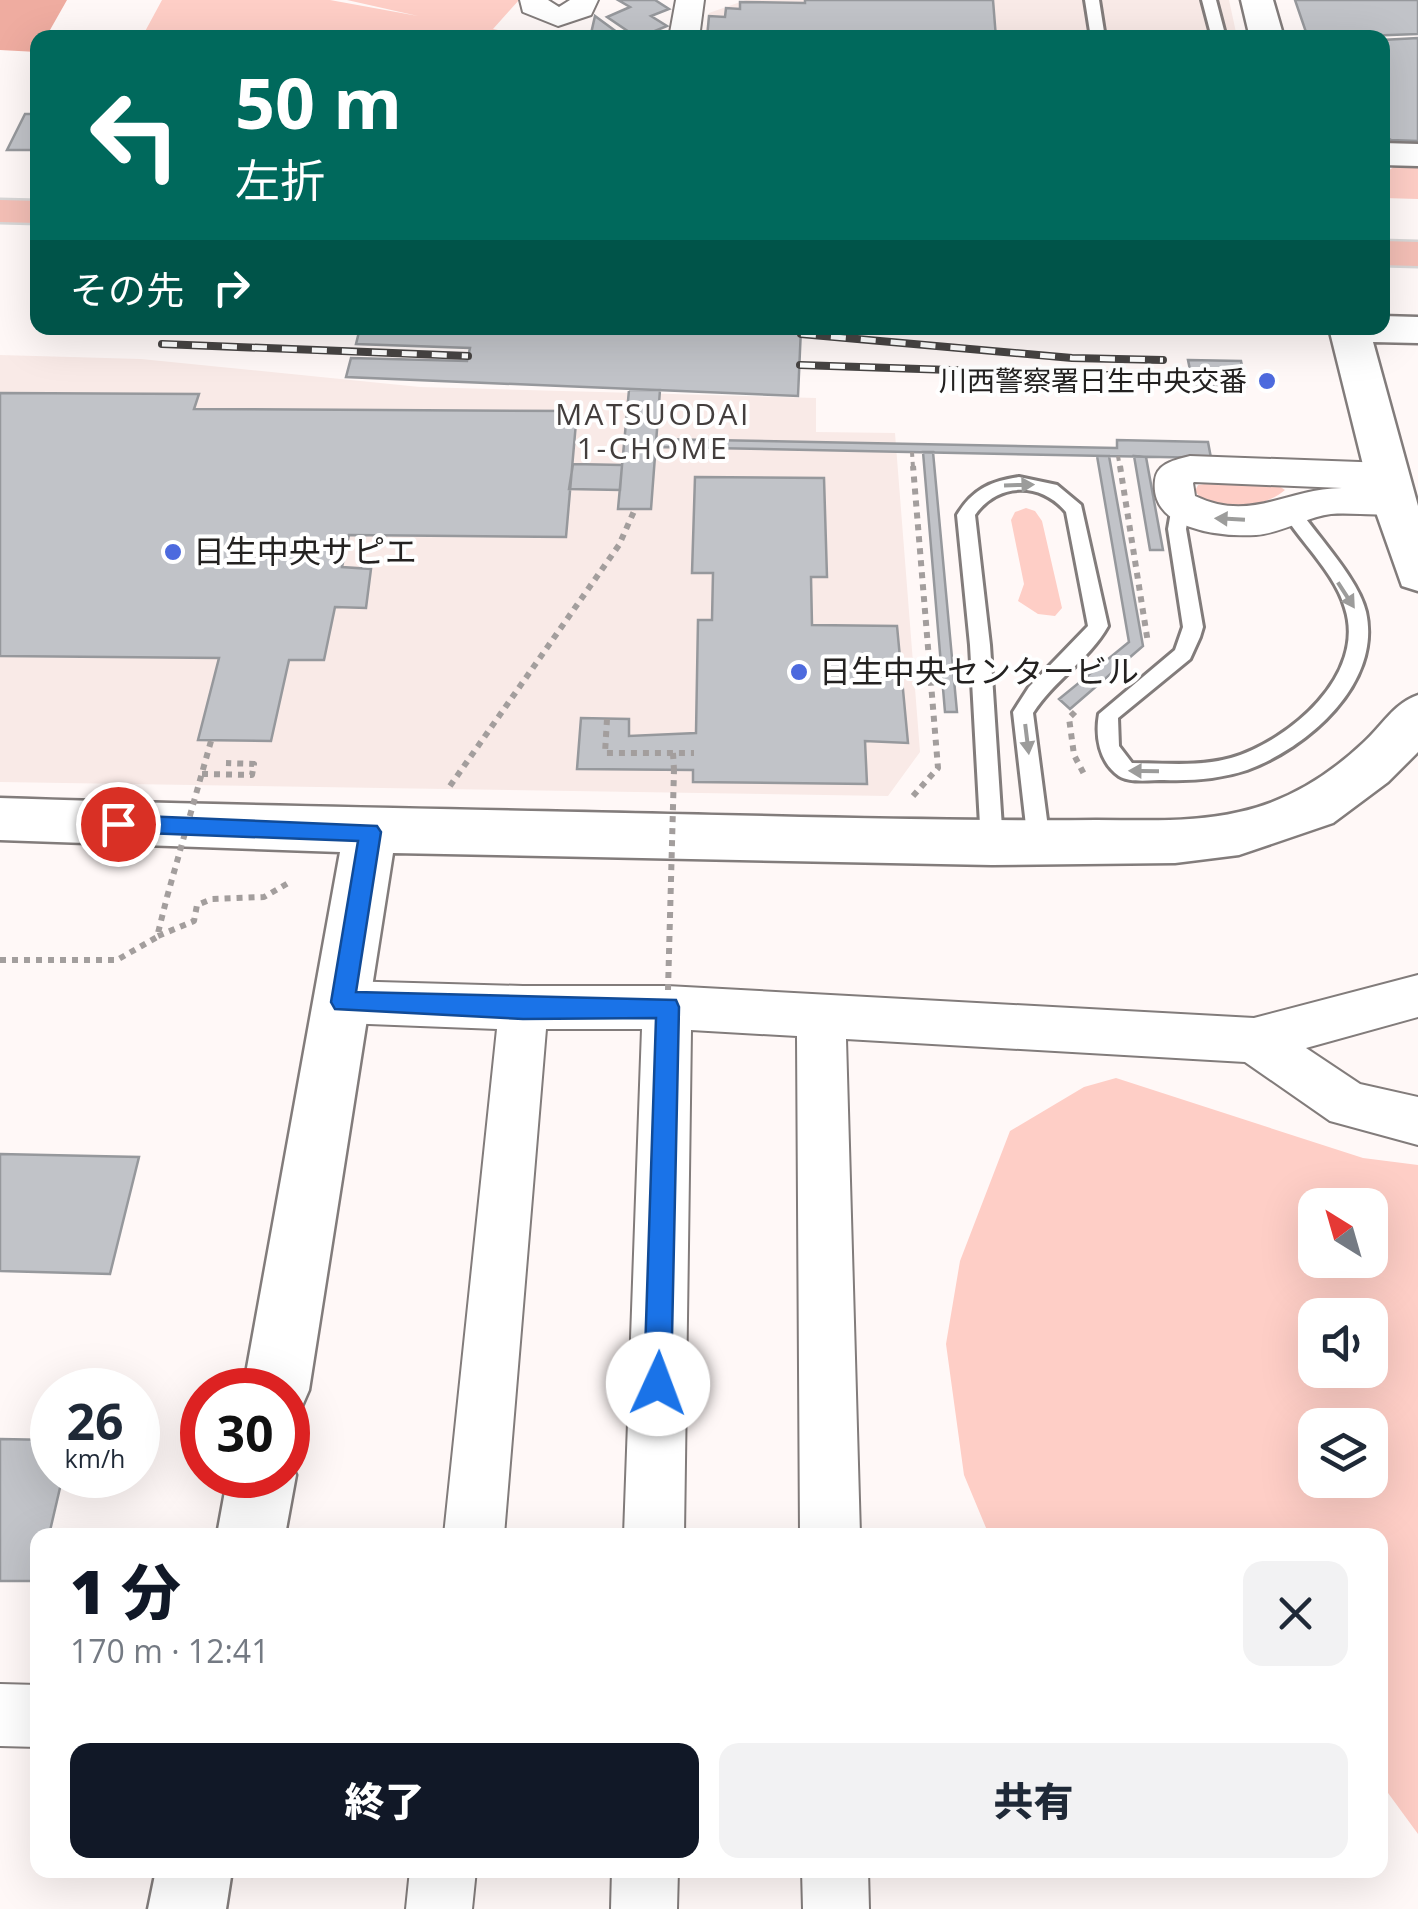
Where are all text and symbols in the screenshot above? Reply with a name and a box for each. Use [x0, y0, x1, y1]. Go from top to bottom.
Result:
text: 50 m [235, 54, 402, 150]
icon: left [70, 70, 200, 200]
text: 左折 [235, 149, 325, 210]
icon: right [204, 260, 259, 315]
text: その先 [70, 263, 184, 315]
place label: 川西警察署日生中央交番 [939, 361, 1247, 399]
marker: 川西警察署日生中央交番 [1256, 370, 1278, 392]
district label: MATSUODAI 1-CHOME [555, 393, 751, 468]
one-way arrow [1004, 477, 1036, 493]
one-way arrow [1213, 511, 1245, 527]
place label: 日生中央サピエ [193, 529, 417, 572]
marker: 日生中央サピエ [162, 541, 184, 563]
one-way arrow [1337, 581, 1355, 608]
place label: 日生中央センタービル [819, 649, 1139, 692]
marker: 日生中央センタービル [788, 661, 810, 683]
one-way arrow [1019, 724, 1035, 755]
one-way arrow [1127, 763, 1159, 779]
pin [76, 782, 161, 867]
icon: arrive [91, 797, 146, 852]
north arrow [1298, 1188, 1388, 1278]
map controls [1298, 1188, 1388, 1498]
button: sound [1298, 1298, 1388, 1388]
position arrow [606, 1332, 710, 1436]
speed limit sign: 30 [180, 1368, 310, 1498]
text: 26 [66, 1387, 124, 1455]
button: layers [1298, 1408, 1388, 1498]
text: km/h [65, 1441, 125, 1475]
text: 1 分 [70, 1550, 181, 1632]
button: close [1243, 1561, 1348, 1666]
text: 170 m · 12:41 [70, 1629, 269, 1672]
button: 終了 [70, 1743, 699, 1858]
button: 共有 [719, 1743, 1348, 1858]

